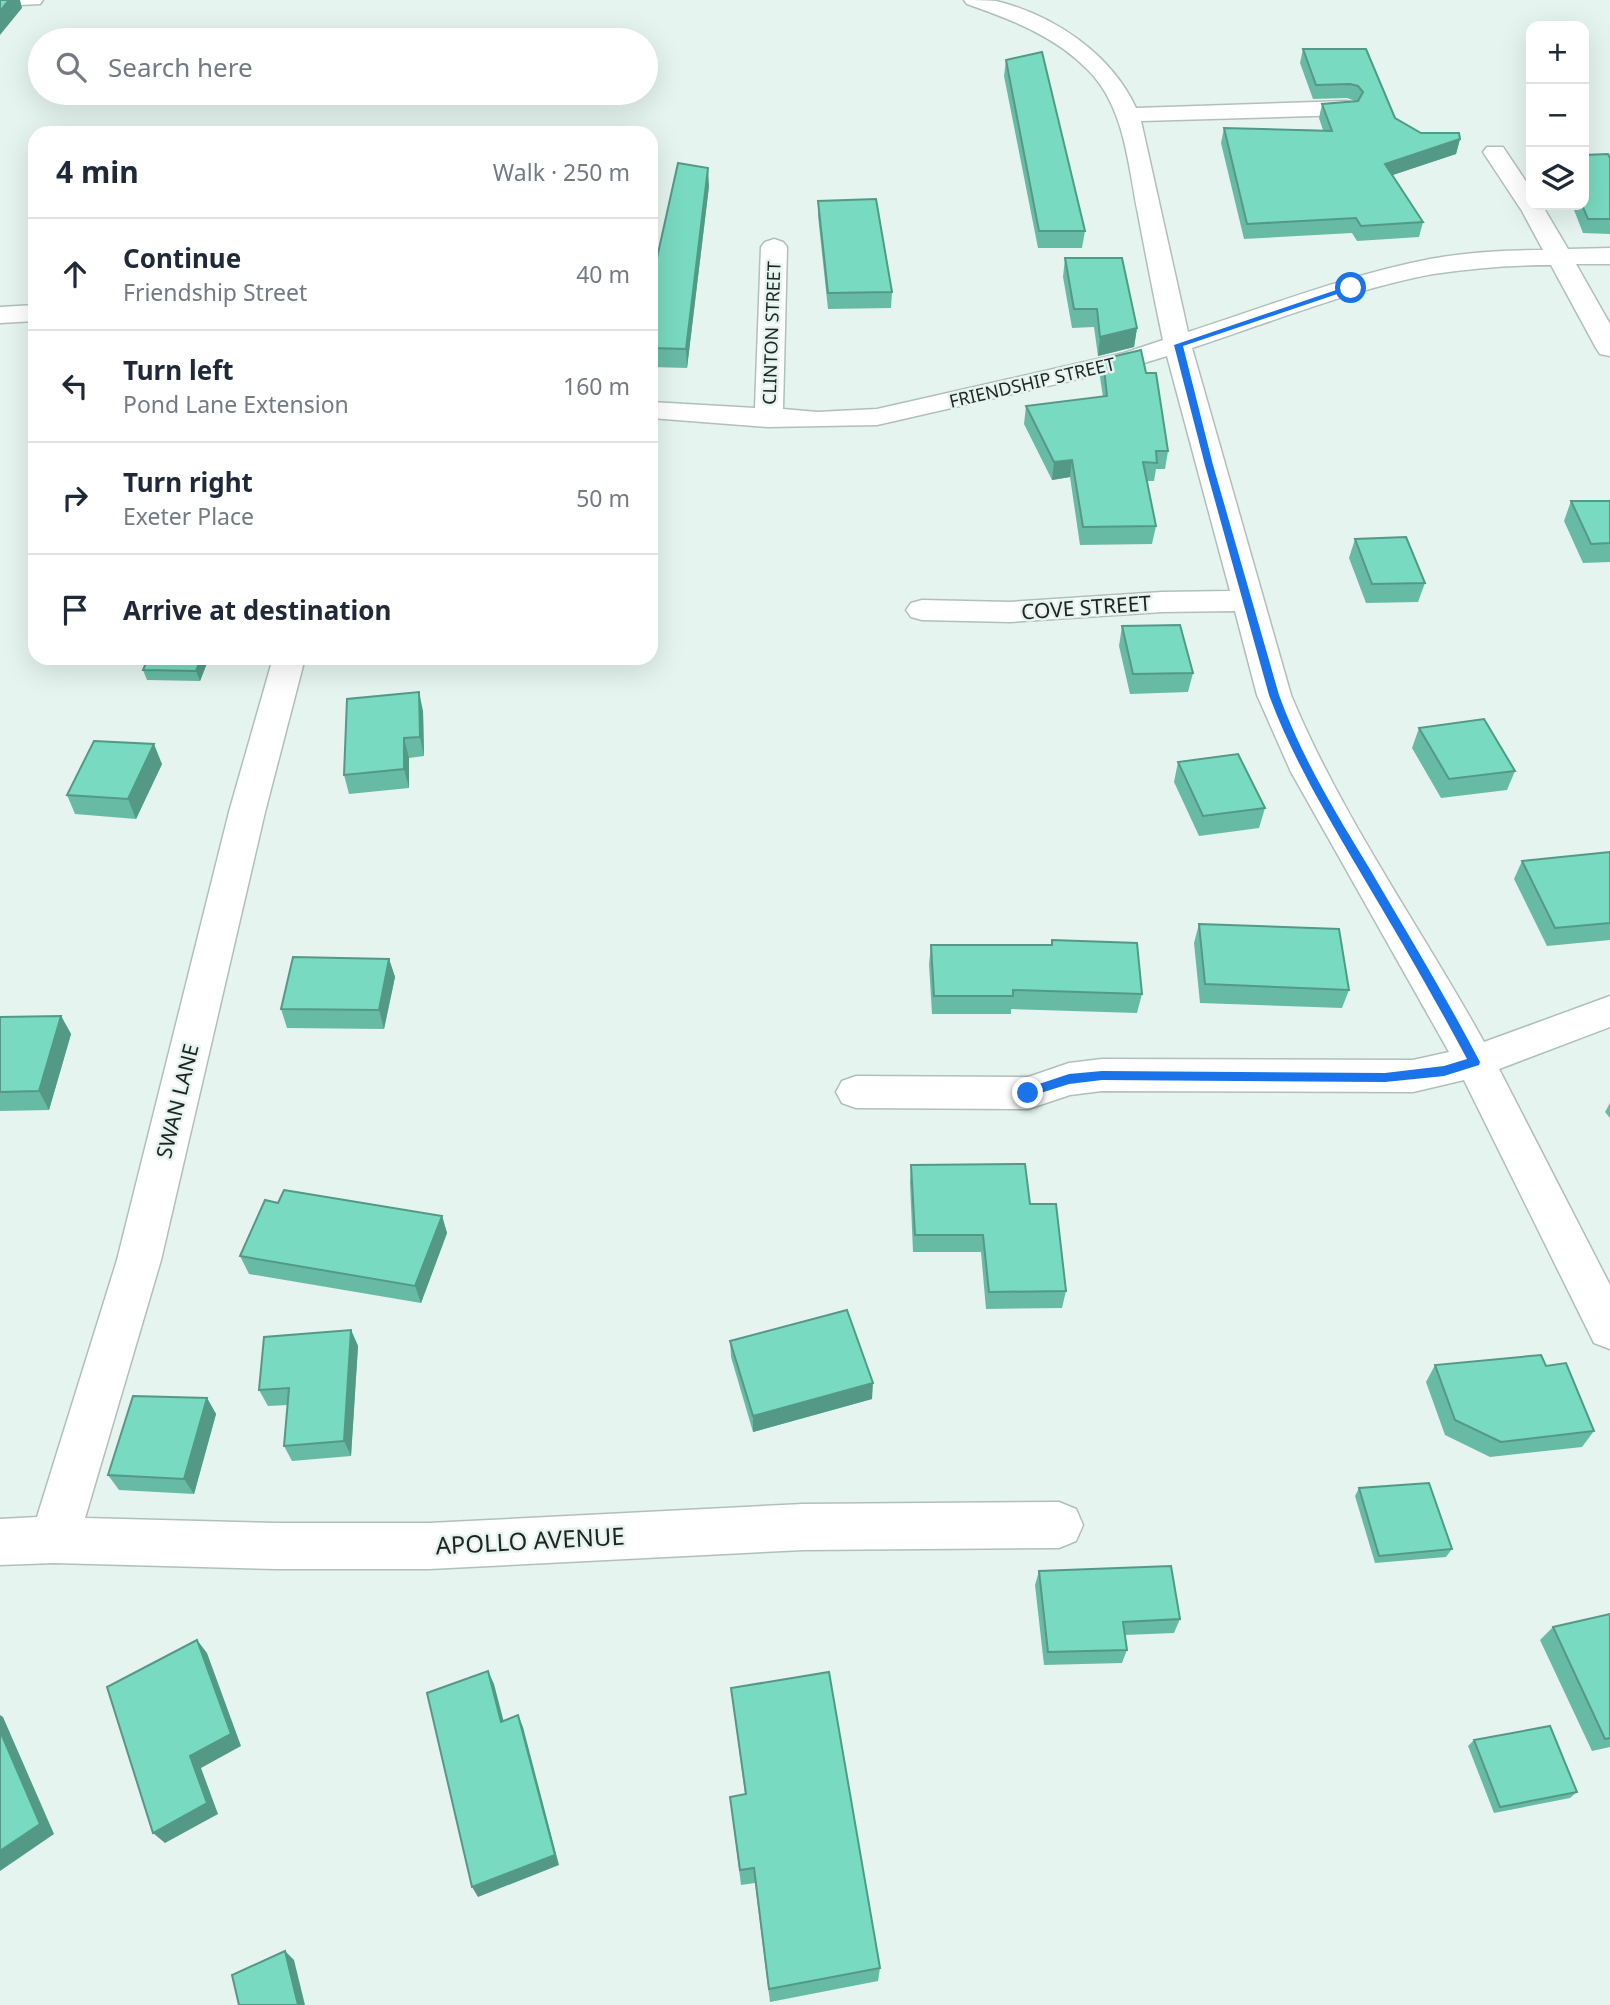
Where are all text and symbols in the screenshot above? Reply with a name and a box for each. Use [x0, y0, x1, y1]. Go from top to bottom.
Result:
map controls [1526, 21, 1589, 210]
button: + [1526, 21, 1589, 84]
search box [28, 28, 658, 105]
icon: search [52, 48, 90, 86]
text: Search here [108, 49, 253, 85]
button: − [1526, 84, 1589, 147]
button: layers [1526, 147, 1589, 210]
text: 4 min [56, 151, 139, 192]
text: Walk · 250 m [493, 156, 630, 188]
text: Continue [123, 240, 241, 276]
icon: ahead [56, 255, 94, 293]
text: 40 m [576, 258, 630, 290]
street label: CLINTON STREET [756, 261, 786, 405]
route start [1335, 272, 1366, 303]
text: Friendship Street [123, 276, 307, 308]
street label: FRIENDSHIP STREET [947, 351, 1117, 413]
text: Turn left [123, 352, 234, 388]
icon: left [56, 367, 94, 405]
text: 160 m [563, 370, 630, 402]
text: Pond Lane Extension [123, 388, 349, 420]
text: Turn right [123, 464, 253, 500]
icon: right [56, 479, 94, 517]
text: 50 m [576, 482, 630, 514]
text: Exeter Place [123, 500, 254, 532]
street label: COVE STREET [1020, 588, 1152, 626]
icon: arrive [56, 591, 94, 629]
text: Arrive at destination [123, 592, 392, 628]
street label: SWAN LANE [149, 1041, 205, 1161]
route end [1012, 1077, 1043, 1108]
street label: APOLLO AVENUE [435, 1519, 625, 1561]

